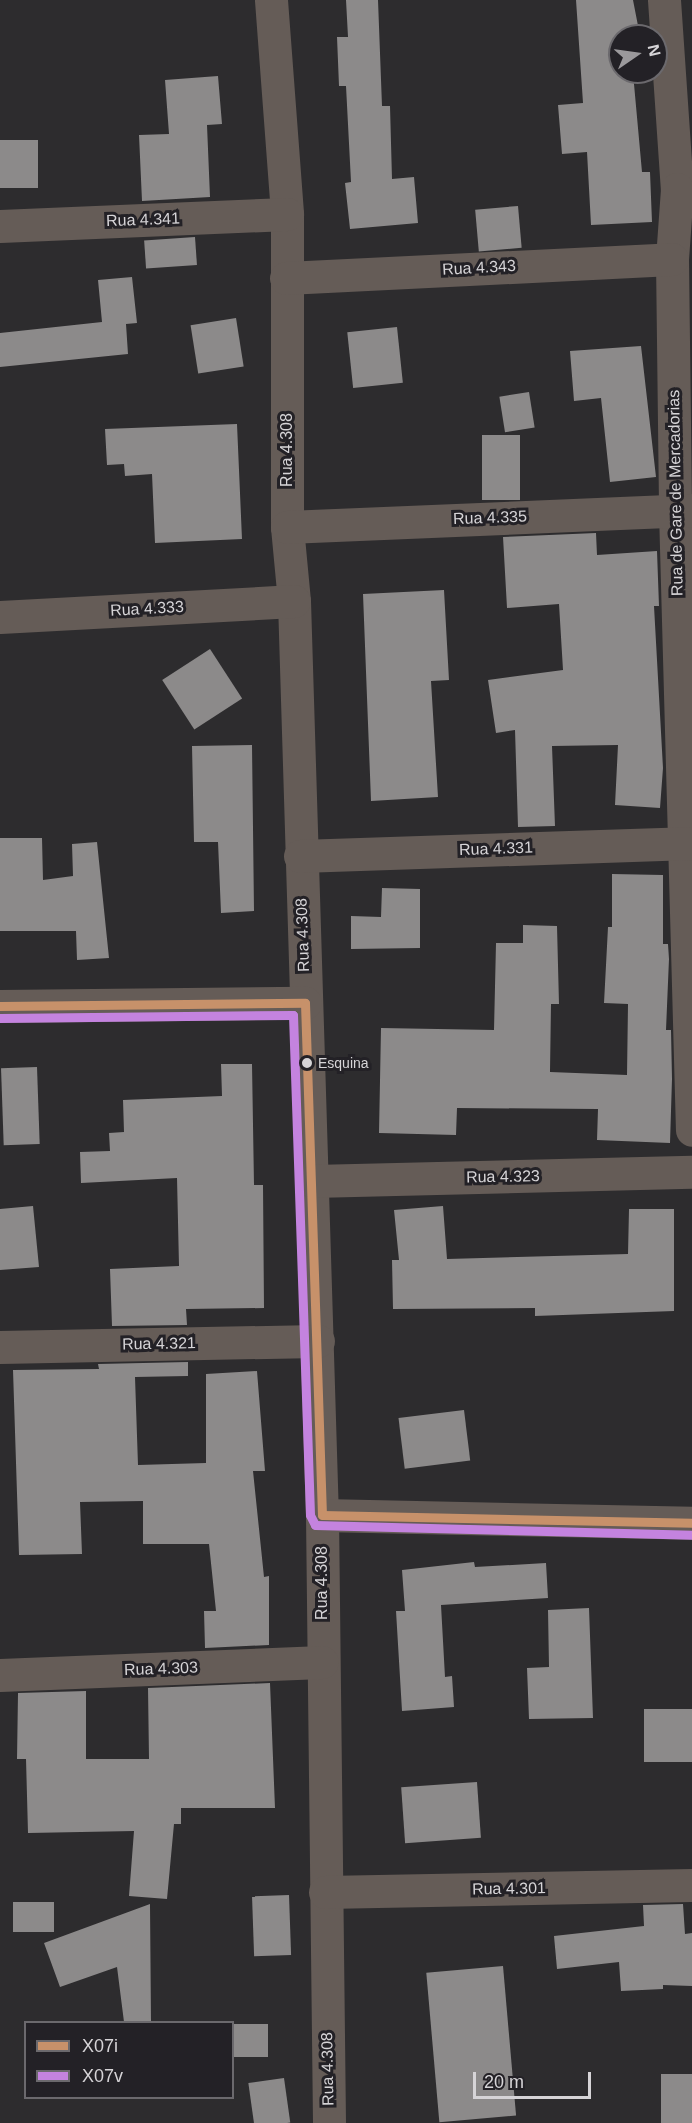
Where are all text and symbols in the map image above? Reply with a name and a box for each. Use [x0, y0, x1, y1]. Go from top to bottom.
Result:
north arrow [608, 24, 668, 84]
text: N [644, 43, 664, 58]
street label: Rua 4.341 [106, 209, 180, 231]
street label: Rua 4.343 [442, 256, 516, 280]
street label: Rua de Gare de Mercadorias [665, 390, 687, 596]
street label: Rua 4.308 [277, 413, 297, 487]
street label: Rua 4.335 [453, 507, 527, 529]
street label: Rua 4.333 [110, 597, 184, 621]
street label: Rua 4.331 [459, 838, 533, 860]
street label: Rua 4.308 [292, 898, 314, 972]
place label: Esquina [318, 1055, 369, 1071]
marker: Esquina [301, 1057, 313, 1069]
street label: Rua 4.323 [466, 1167, 540, 1187]
street label: Rua 4.321 [122, 1334, 196, 1354]
street label: Rua 4.308 [312, 1546, 332, 1620]
street label: Rua 4.303 [124, 1658, 198, 1680]
street label: Rua 4.301 [472, 1879, 546, 1899]
legend [24, 2021, 234, 2099]
street label: Rua 4.308 [318, 2032, 338, 2106]
text: X07i [82, 2036, 118, 2056]
scale bar [476, 2060, 594, 2098]
text: X07v [82, 2066, 123, 2086]
text: 20 m [484, 2072, 524, 2092]

